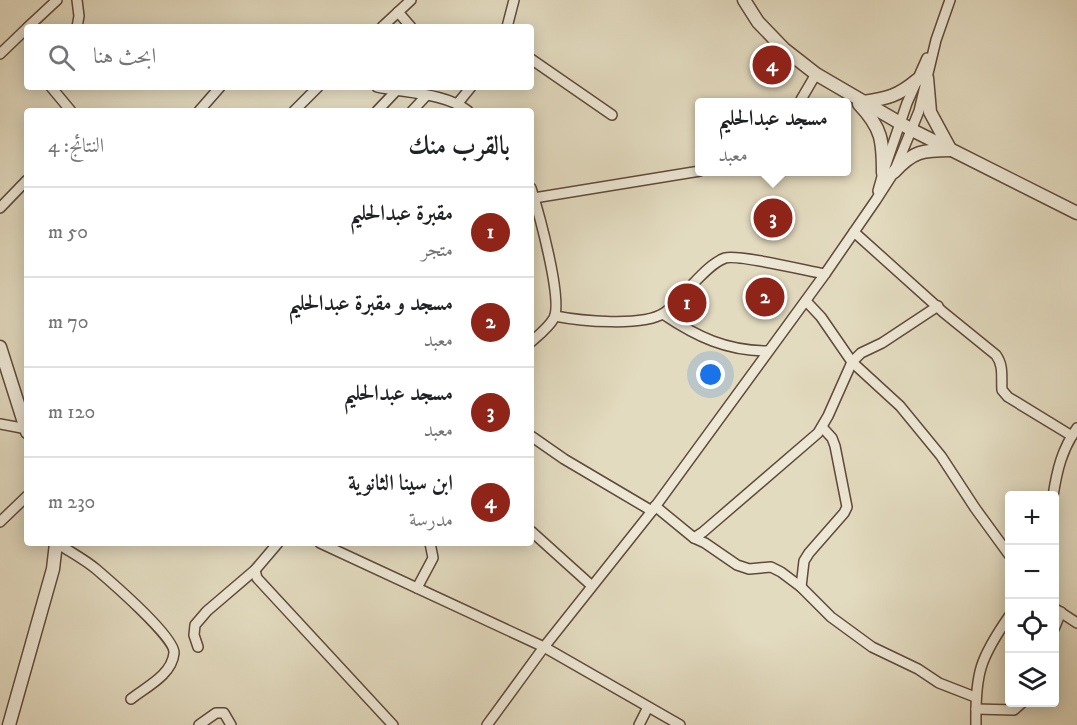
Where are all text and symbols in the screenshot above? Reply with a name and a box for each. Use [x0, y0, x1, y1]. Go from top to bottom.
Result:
search box [24, 24, 534, 90]
icon: search [45, 41, 78, 74]
pin: 4 [752, 42, 792, 88]
text: ابحث هنا [93, 43, 156, 70]
popup [695, 98, 851, 176]
text: مسجد عبدالحليم [718, 105, 828, 132]
text: بالقرب منك [408, 130, 510, 163]
text: النتائج: 4 [48, 134, 104, 159]
text: معبد [718, 143, 748, 168]
pin: 3 [754, 196, 792, 240]
text: مقبرة عبدالحليم [350, 200, 453, 227]
text: 50 m [48, 220, 88, 245]
text: 1 [487, 220, 494, 245]
text: متجر [421, 238, 453, 263]
pin: 2 [746, 274, 784, 320]
pin: 1 [668, 280, 706, 326]
text: مسجد و مقبرة عبدالحليم [288, 290, 453, 317]
text: 70 m [48, 310, 89, 335]
text: 2 [486, 310, 495, 335]
text: معبد [424, 328, 453, 353]
your location [696, 360, 725, 389]
text: مسجد عبدالحليم [344, 380, 453, 407]
text: 120 m [48, 400, 95, 425]
text: 3 [487, 400, 494, 425]
text: معبد [424, 418, 453, 443]
text: ابن سينا الثانوية [348, 470, 453, 497]
text: 230 m [48, 490, 95, 515]
text: 4 [485, 490, 496, 515]
map controls [1005, 491, 1059, 707]
button: + [1005, 491, 1059, 545]
text: مدرسة [409, 508, 453, 533]
button: − [1005, 545, 1059, 599]
button: locate [1005, 599, 1059, 653]
button: layers [1005, 653, 1059, 707]

